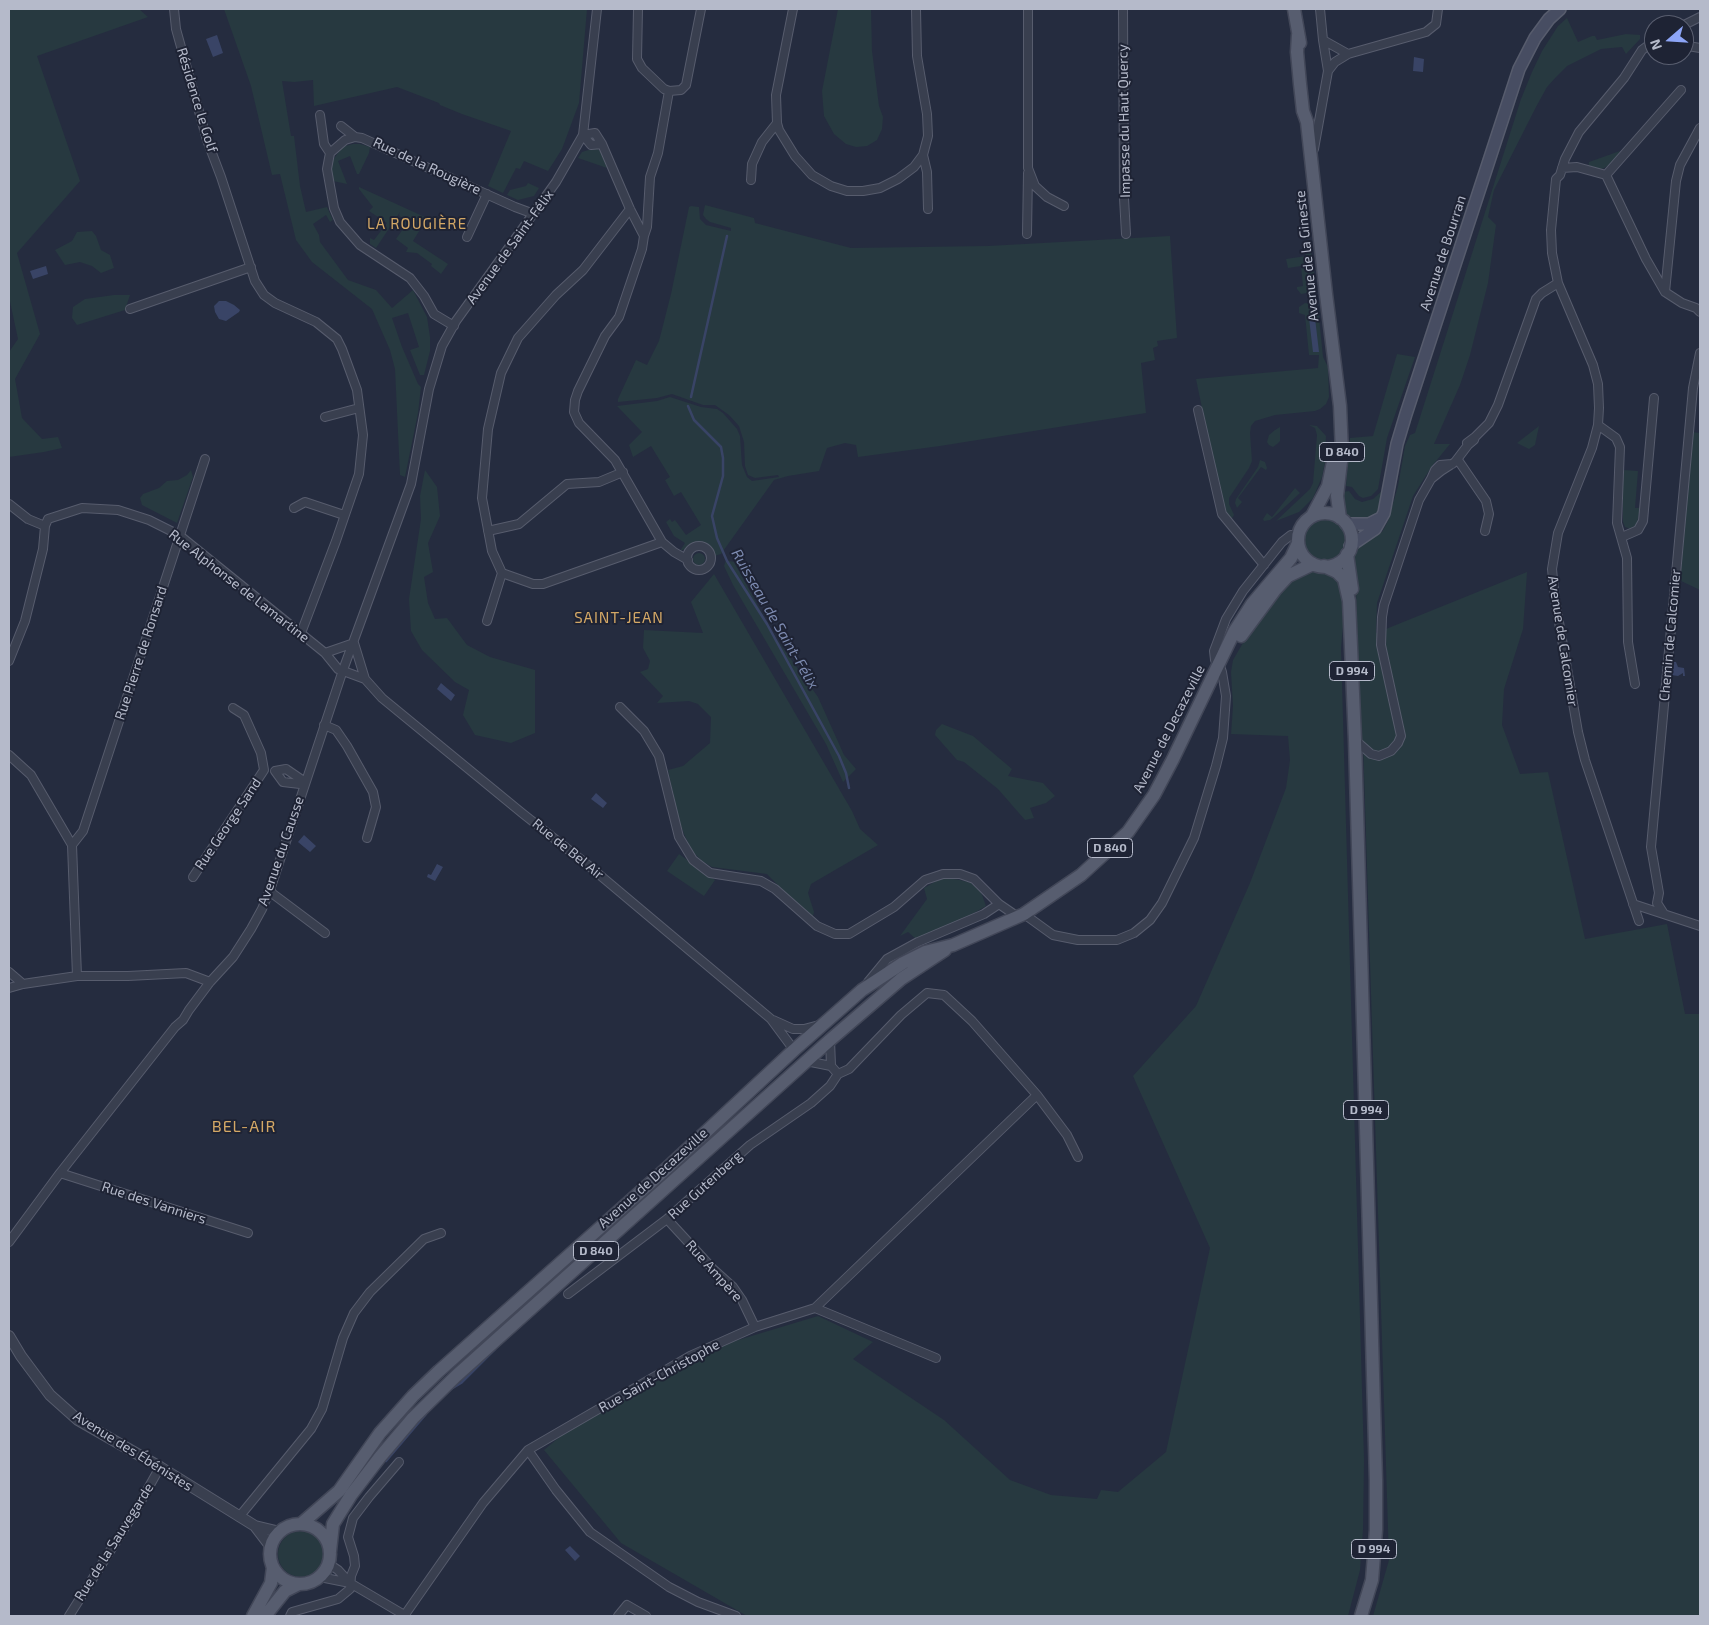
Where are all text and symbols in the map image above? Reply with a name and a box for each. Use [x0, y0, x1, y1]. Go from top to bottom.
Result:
north arrow [1644, 15, 1694, 65]
text: N [1646, 37, 1665, 52]
street label: Impasse du Haut Quercy [1114, 44, 1134, 198]
street label: Résidence le Golf [173, 46, 221, 154]
street label: Rue de la Rougière [370, 134, 484, 198]
street label: Avenue de Saint-Félix [463, 187, 557, 307]
street label: Avenue de la Gineste [1292, 190, 1322, 322]
street label: Avenue de Bourran [1416, 193, 1470, 313]
district label: LA ROUGIÈRE [366, 215, 468, 233]
road number: D 840 [1320, 442, 1364, 462]
street label: Rue Alphonse de Lamartine [165, 526, 313, 646]
water label: Ruisseau de Saint-Félix [728, 546, 822, 692]
street label: Chemin de Calcomier [1656, 568, 1684, 702]
street label: Avenue de Calcomier [1544, 574, 1582, 708]
street label: Rue Pierre de Ronsard [111, 584, 171, 722]
district label: SAINT-JEAN [573, 609, 665, 627]
road number: D 994 [1330, 661, 1374, 680]
street label: Avenue de Decazeville [1129, 662, 1209, 796]
street label: Rue George Sand [191, 775, 265, 873]
street label: Avenue du Causse [254, 794, 308, 908]
street label: Rue de Bel Air [529, 815, 607, 883]
road number: D 840 [1088, 838, 1132, 858]
road number: D 994 [1344, 1100, 1388, 1120]
district label: BEL-AIR [211, 1117, 277, 1137]
street label: Avenue de Decazeville [595, 1124, 711, 1232]
street label: Rue Gutenberg [664, 1147, 746, 1223]
street label: Rue des Vanniers [100, 1178, 208, 1228]
street label: Rue Ampère [682, 1237, 746, 1305]
road number: D 840 [574, 1242, 618, 1260]
street label: Rue Saint-Christophe [596, 1336, 722, 1416]
street label: Avenue des Ébénistes [70, 1407, 196, 1495]
street label: Rue de la Sauvegarde [71, 1480, 157, 1604]
road number: D 994 [1352, 1540, 1396, 1558]

